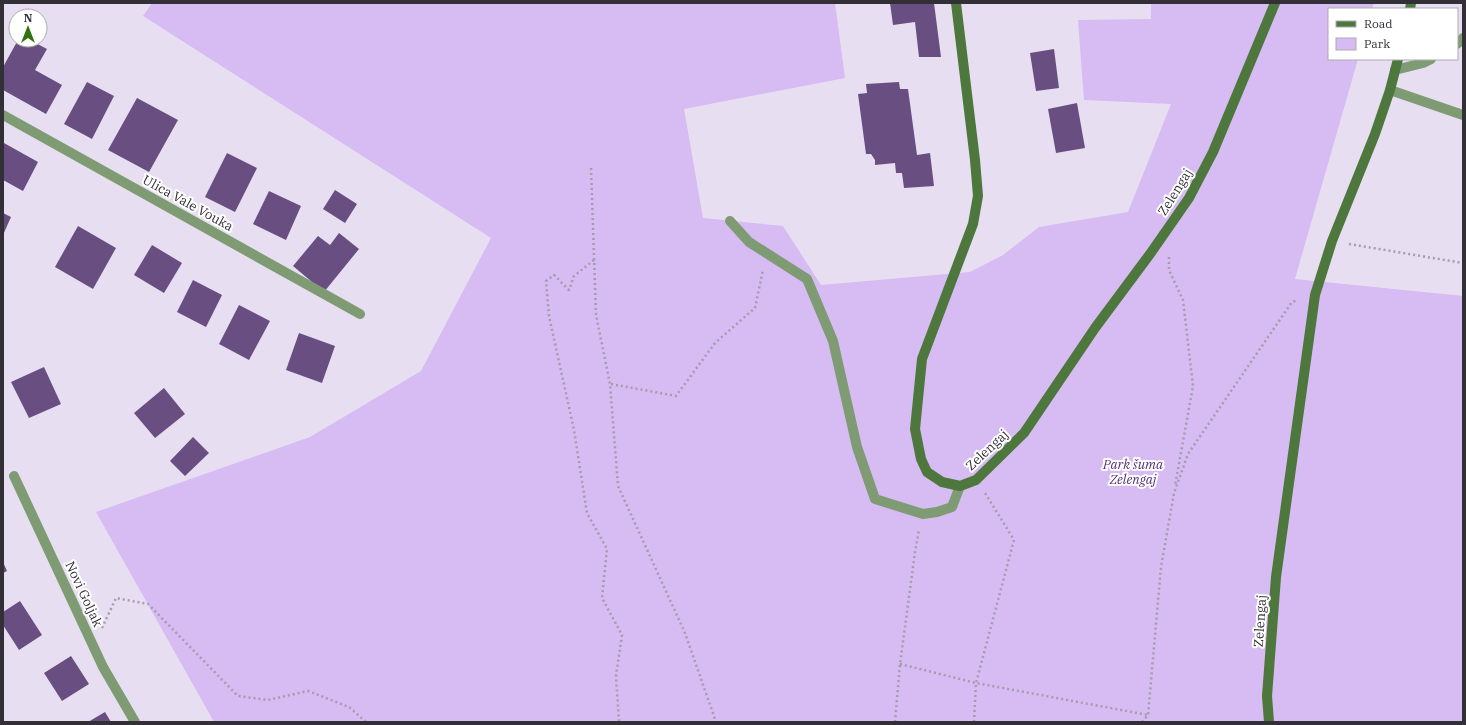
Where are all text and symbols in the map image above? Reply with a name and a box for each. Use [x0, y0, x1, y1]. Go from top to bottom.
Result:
north arrow [8, 8, 48, 48]
legend [1328, 8, 1458, 60]
text: N [24, 11, 33, 25]
text: Road [1364, 16, 1393, 31]
text: Park [1364, 36, 1390, 51]
street label: Zelengaj [1154, 165, 1196, 219]
street label: Ulica Vale Vouka [140, 171, 236, 235]
street label: Zelengaj [962, 426, 1012, 474]
park label: Park šuma Zelengaj [1102, 456, 1163, 488]
street label: Novi Goljak [61, 558, 107, 630]
street label: Zelengaj [1250, 594, 1270, 648]

